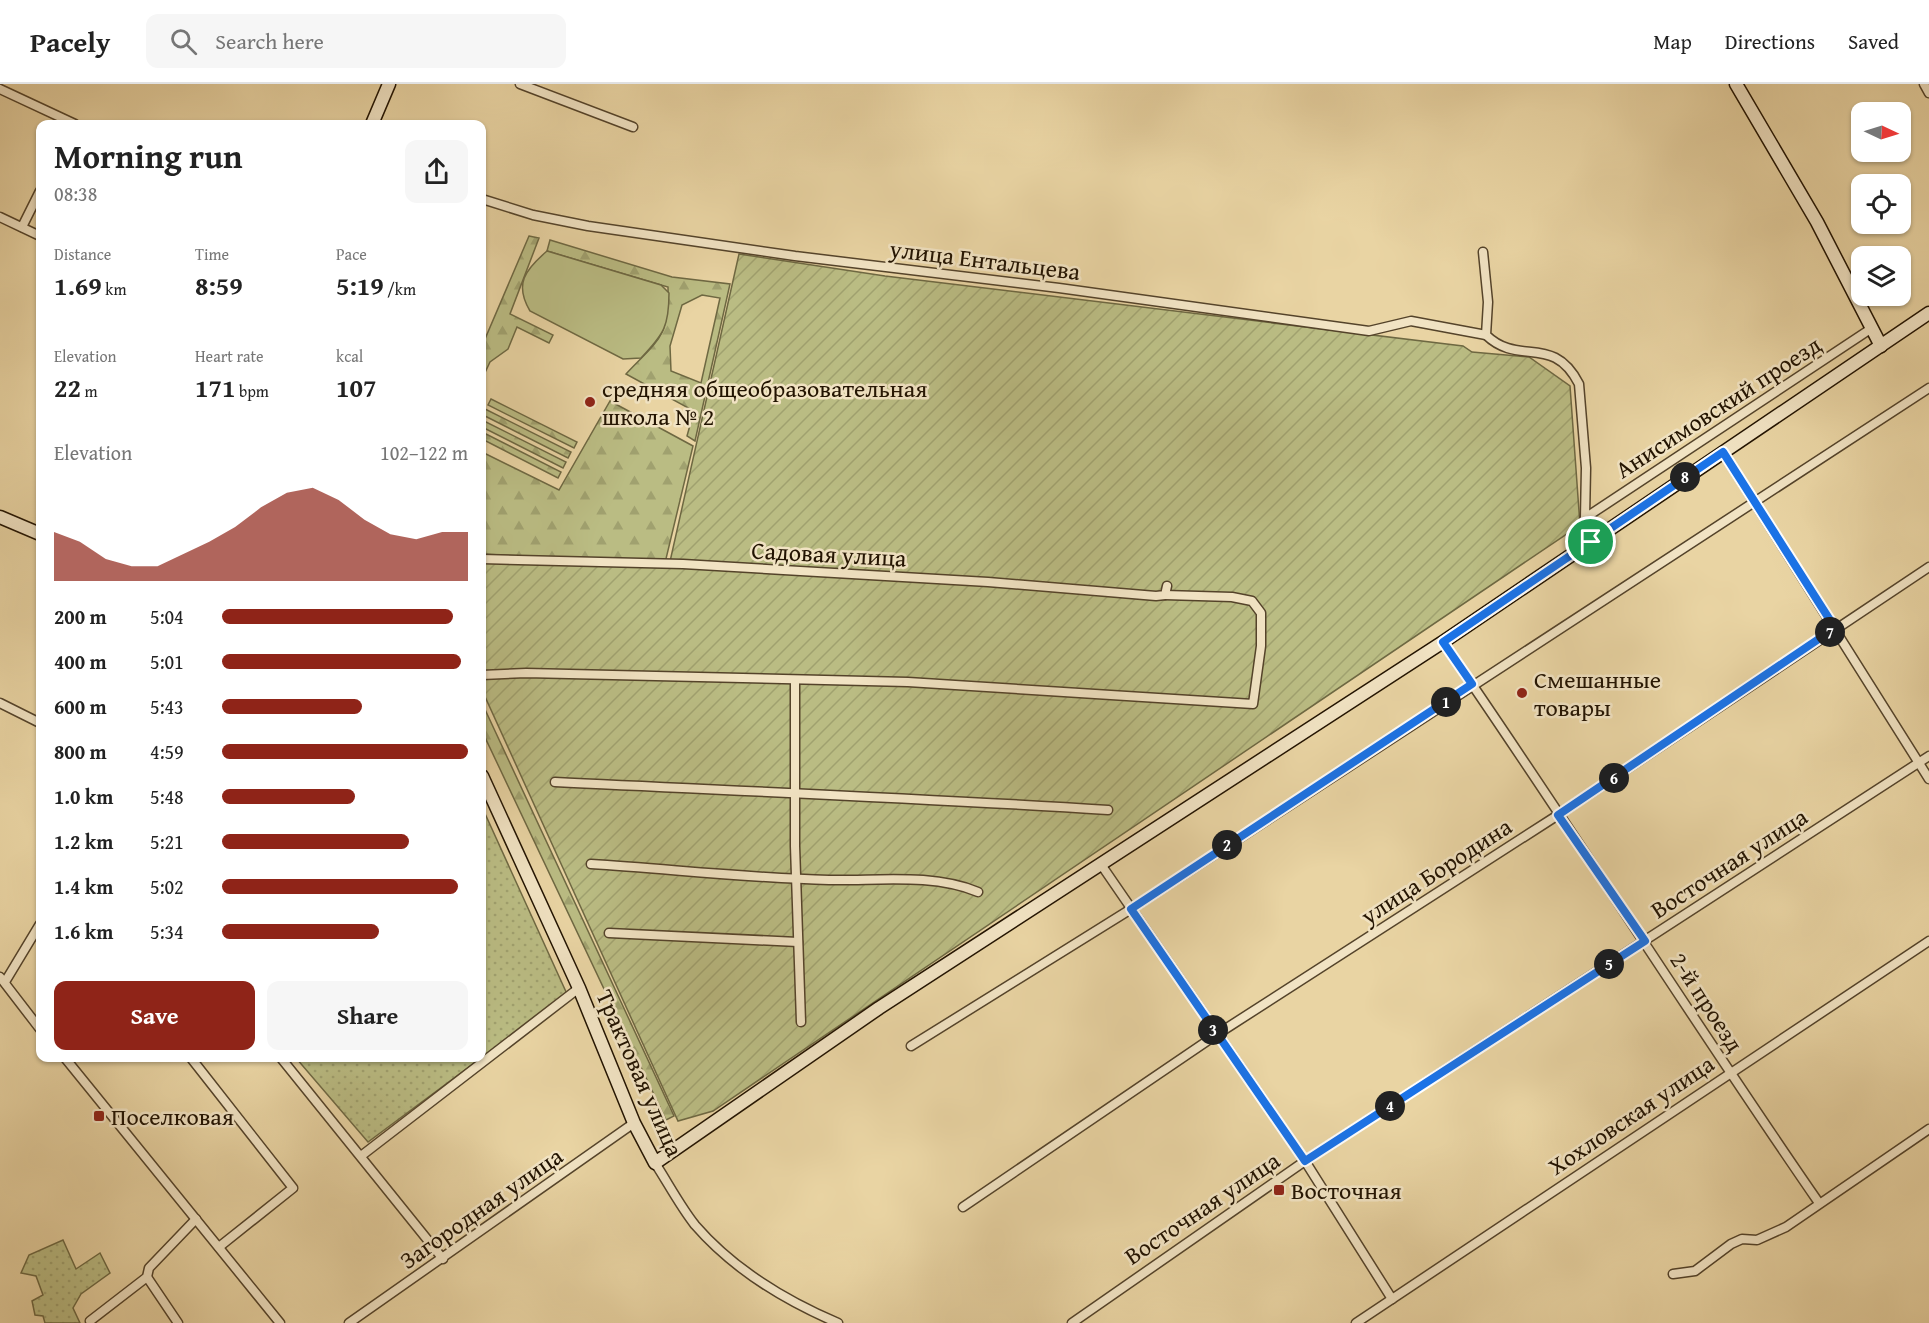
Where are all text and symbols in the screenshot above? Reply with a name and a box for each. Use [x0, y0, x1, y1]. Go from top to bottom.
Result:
search box [146, 14, 566, 68]
text: Pacely [30, 21, 110, 62]
icon: search [167, 25, 200, 58]
text: Search here [215, 25, 324, 57]
text: Map [1653, 26, 1692, 57]
text: Directions [1725, 26, 1815, 57]
text: Saved [1848, 26, 1899, 57]
north arrow [1851, 102, 1911, 162]
map controls [1851, 102, 1911, 306]
text: Morning run [54, 132, 243, 180]
button: share [405, 140, 468, 203]
button: locate [1851, 174, 1911, 234]
text: 08:38 [54, 179, 97, 208]
street label: улица Ентальцева [887, 231, 1083, 289]
text: Distance [54, 242, 111, 266]
text: Time [195, 242, 229, 266]
text: Pace [336, 242, 367, 266]
button: layers [1851, 246, 1911, 306]
text: 1.69 [54, 266, 102, 305]
text: 8:59 [195, 266, 243, 305]
text: 5:19 [336, 266, 384, 305]
text: km [102, 277, 126, 301]
text: /km [384, 277, 416, 301]
street label: Анисимовский проезд [1608, 327, 1828, 487]
text: Elevation [54, 344, 117, 368]
text: Heart rate [195, 344, 264, 368]
text: kcal [336, 344, 363, 368]
text: 22 [54, 368, 81, 407]
text: 171 [195, 368, 235, 407]
text: 107 [336, 368, 376, 407]
place label: средняя общеобразовательная школа № 2 [602, 371, 927, 434]
text: m [81, 379, 98, 403]
text: bpm [235, 379, 269, 403]
marker: средняя общеобразовательная школа № 2 [583, 395, 597, 409]
text: Elevation [54, 438, 132, 467]
text: 102–122 m [380, 438, 468, 467]
pin: 8 [1670, 462, 1700, 492]
text: 8 [1681, 465, 1689, 489]
pin [1565, 516, 1616, 567]
icon: arrive [1574, 525, 1607, 558]
street label: Садовая улица [751, 532, 908, 576]
text: 200 m [54, 602, 107, 631]
text: 5:04 [150, 602, 184, 631]
pin: 7 [1815, 617, 1845, 647]
text: 7 [1826, 620, 1834, 644]
text: 400 m [54, 647, 107, 676]
text: 5:01 [150, 647, 184, 676]
place label: Смешанные товары [1534, 662, 1661, 725]
marker: Смешанные товары [1515, 686, 1529, 700]
pin: 1 [1431, 687, 1461, 717]
text: 1 [1442, 690, 1450, 714]
text: 600 m [54, 692, 107, 721]
text: 5:43 [150, 692, 184, 721]
text: 800 m [54, 737, 107, 766]
text: 4:59 [150, 737, 184, 766]
pin: 6 [1599, 763, 1629, 793]
text: 6 [1610, 766, 1618, 790]
text: 1.0 km [54, 782, 113, 811]
text: 5:48 [150, 782, 184, 811]
street label: Восточная улица [1644, 799, 1815, 927]
street label: улица Бородина [1353, 809, 1519, 934]
text: 1.2 km [54, 827, 113, 856]
text: 5:21 [150, 827, 184, 856]
pin: 2 [1212, 830, 1242, 860]
text: 2 [1223, 833, 1231, 857]
text: 1.4 km [54, 872, 113, 901]
text: 5:02 [150, 872, 184, 901]
text: 1.6 km [54, 917, 113, 946]
text: 5:34 [150, 917, 184, 946]
street label: 2-й проезд [1662, 945, 1752, 1059]
pin: 5 [1594, 949, 1624, 979]
text: 5 [1605, 952, 1613, 976]
button: Save [54, 981, 255, 1050]
button: Share [267, 981, 468, 1050]
street label: Трактовая улица [587, 984, 693, 1163]
pin: 3 [1198, 1015, 1228, 1045]
text: 3 [1209, 1018, 1217, 1042]
street label: Хохловская улица [1541, 1046, 1721, 1184]
pin: 4 [1375, 1091, 1405, 1121]
text: 4 [1386, 1094, 1394, 1118]
place label: Поселковая [111, 1099, 234, 1134]
marker: Поселковая [92, 1109, 106, 1123]
street label: Загородная улица [392, 1138, 570, 1277]
street label: Восточная улица [1117, 1143, 1287, 1273]
place label: Восточная [1291, 1173, 1402, 1208]
marker: Восточная [1272, 1183, 1286, 1197]

